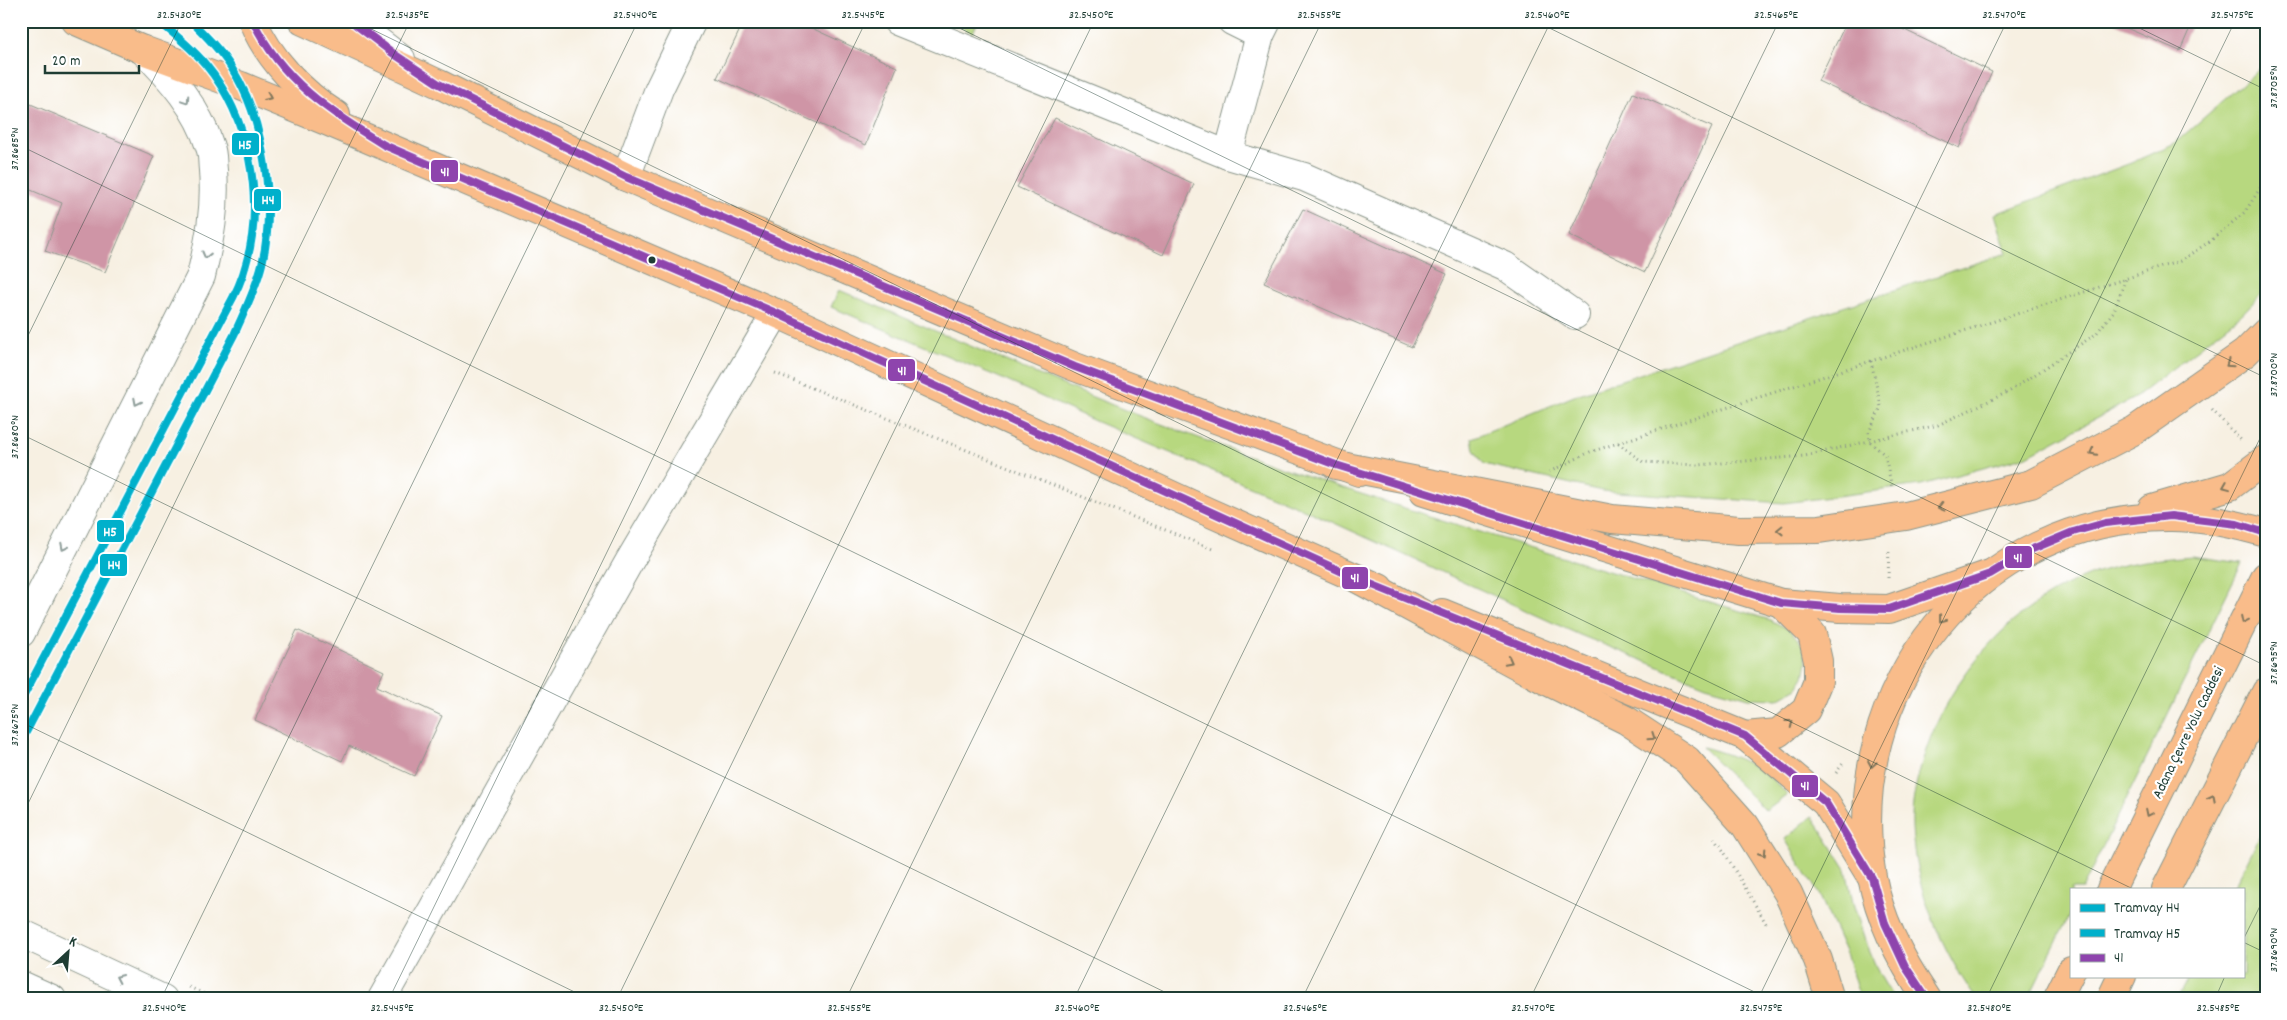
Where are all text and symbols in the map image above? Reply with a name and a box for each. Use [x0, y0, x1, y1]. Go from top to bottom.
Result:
text: 32.5430°E [157, 7, 202, 24]
text: 32.5435°E [385, 7, 429, 24]
text: 32.5440°E [613, 7, 658, 24]
text: 32.5445°E [842, 7, 885, 24]
text: 32.5450°E [1069, 7, 1114, 24]
text: 32.5455°E [1297, 7, 1341, 24]
text: 32.5460°E [1525, 7, 1570, 24]
text: 32.5465°E [1754, 7, 1798, 24]
text: 32.5470°E [1982, 7, 2026, 24]
text: 32.5475°E [2211, 7, 2254, 24]
scale bar [45, 42, 139, 74]
text: 20 m [52, 51, 80, 73]
text: 37.8705°N [2266, 65, 2283, 109]
one-way arrow [263, 91, 272, 102]
one-way arrow [180, 94, 189, 104]
text: 37.8685°N [7, 128, 24, 170]
line badge: H5 [231, 132, 260, 156]
text: H5 [238, 136, 252, 156]
line badge: 41 [430, 159, 459, 183]
text: 41 [441, 163, 449, 183]
line badge: H4 [253, 188, 282, 212]
text: H4 [262, 191, 275, 211]
one-way arrow [201, 251, 212, 260]
unlabelled marker [647, 255, 657, 265]
text: 37.8700°N [2266, 353, 2283, 397]
line badge: 41 [887, 358, 916, 382]
one-way arrow [2225, 358, 2235, 367]
text: 41 [898, 362, 906, 382]
one-way arrow [133, 397, 143, 406]
text: 37.8680°N [7, 415, 24, 459]
one-way arrow [2089, 446, 2098, 456]
one-way arrow [2222, 480, 2231, 490]
one-way arrow [1936, 501, 1945, 512]
line badge: H5 [96, 519, 125, 543]
text: H5 [103, 523, 117, 543]
one-way arrow [1776, 525, 1784, 535]
one-way arrow [60, 542, 70, 551]
line badge: 41 [2004, 545, 2033, 569]
text: 41 [2014, 549, 2022, 569]
line badge: H4 [99, 553, 128, 577]
text: H4 [108, 556, 121, 576]
line badge: 41 [1341, 566, 1369, 590]
text: 41 [1351, 569, 1359, 589]
one-way arrow [1939, 613, 1947, 622]
one-way arrow [2240, 615, 2250, 624]
text: 37.8695°N [2266, 641, 2283, 685]
one-way arrow [1504, 654, 1513, 664]
street label: Adana Çevre Yolu Caddesi [2147, 663, 2231, 803]
text: 37.8675°N [7, 704, 24, 746]
one-way arrow [1784, 721, 1793, 729]
one-way arrow [1646, 731, 1656, 740]
one-way arrow [1867, 759, 1877, 768]
line badge: 41 [1791, 774, 1819, 798]
text: 41 [1801, 777, 1809, 797]
one-way arrow [2206, 795, 2216, 804]
one-way arrow [2145, 808, 2155, 817]
one-way arrow [1757, 848, 1767, 857]
legend [2070, 888, 2244, 978]
text: Tramvay H4 [2114, 898, 2180, 920]
text: Tramvay H5 [2114, 924, 2180, 946]
north arrow [42, 928, 92, 978]
text: 37.8690°N [2266, 928, 2283, 972]
text: K [66, 932, 81, 953]
text: 41 [2114, 948, 2124, 970]
one-way arrow [115, 974, 124, 985]
text: 32.5440°E [142, 1000, 187, 1017]
text: 32.5445°E [371, 1000, 414, 1017]
text: 32.5450°E [599, 1000, 644, 1017]
text: 32.5455°E [827, 1000, 871, 1017]
text: 32.5460°E [1055, 1000, 1100, 1017]
text: 32.5465°E [1283, 1000, 1327, 1017]
text: 32.5470°E [1511, 1000, 1555, 1017]
text: 32.5475°E [1740, 1000, 1783, 1017]
text: 32.5480°E [1967, 1000, 2011, 1017]
text: 32.5485°E [2197, 1000, 2240, 1017]

